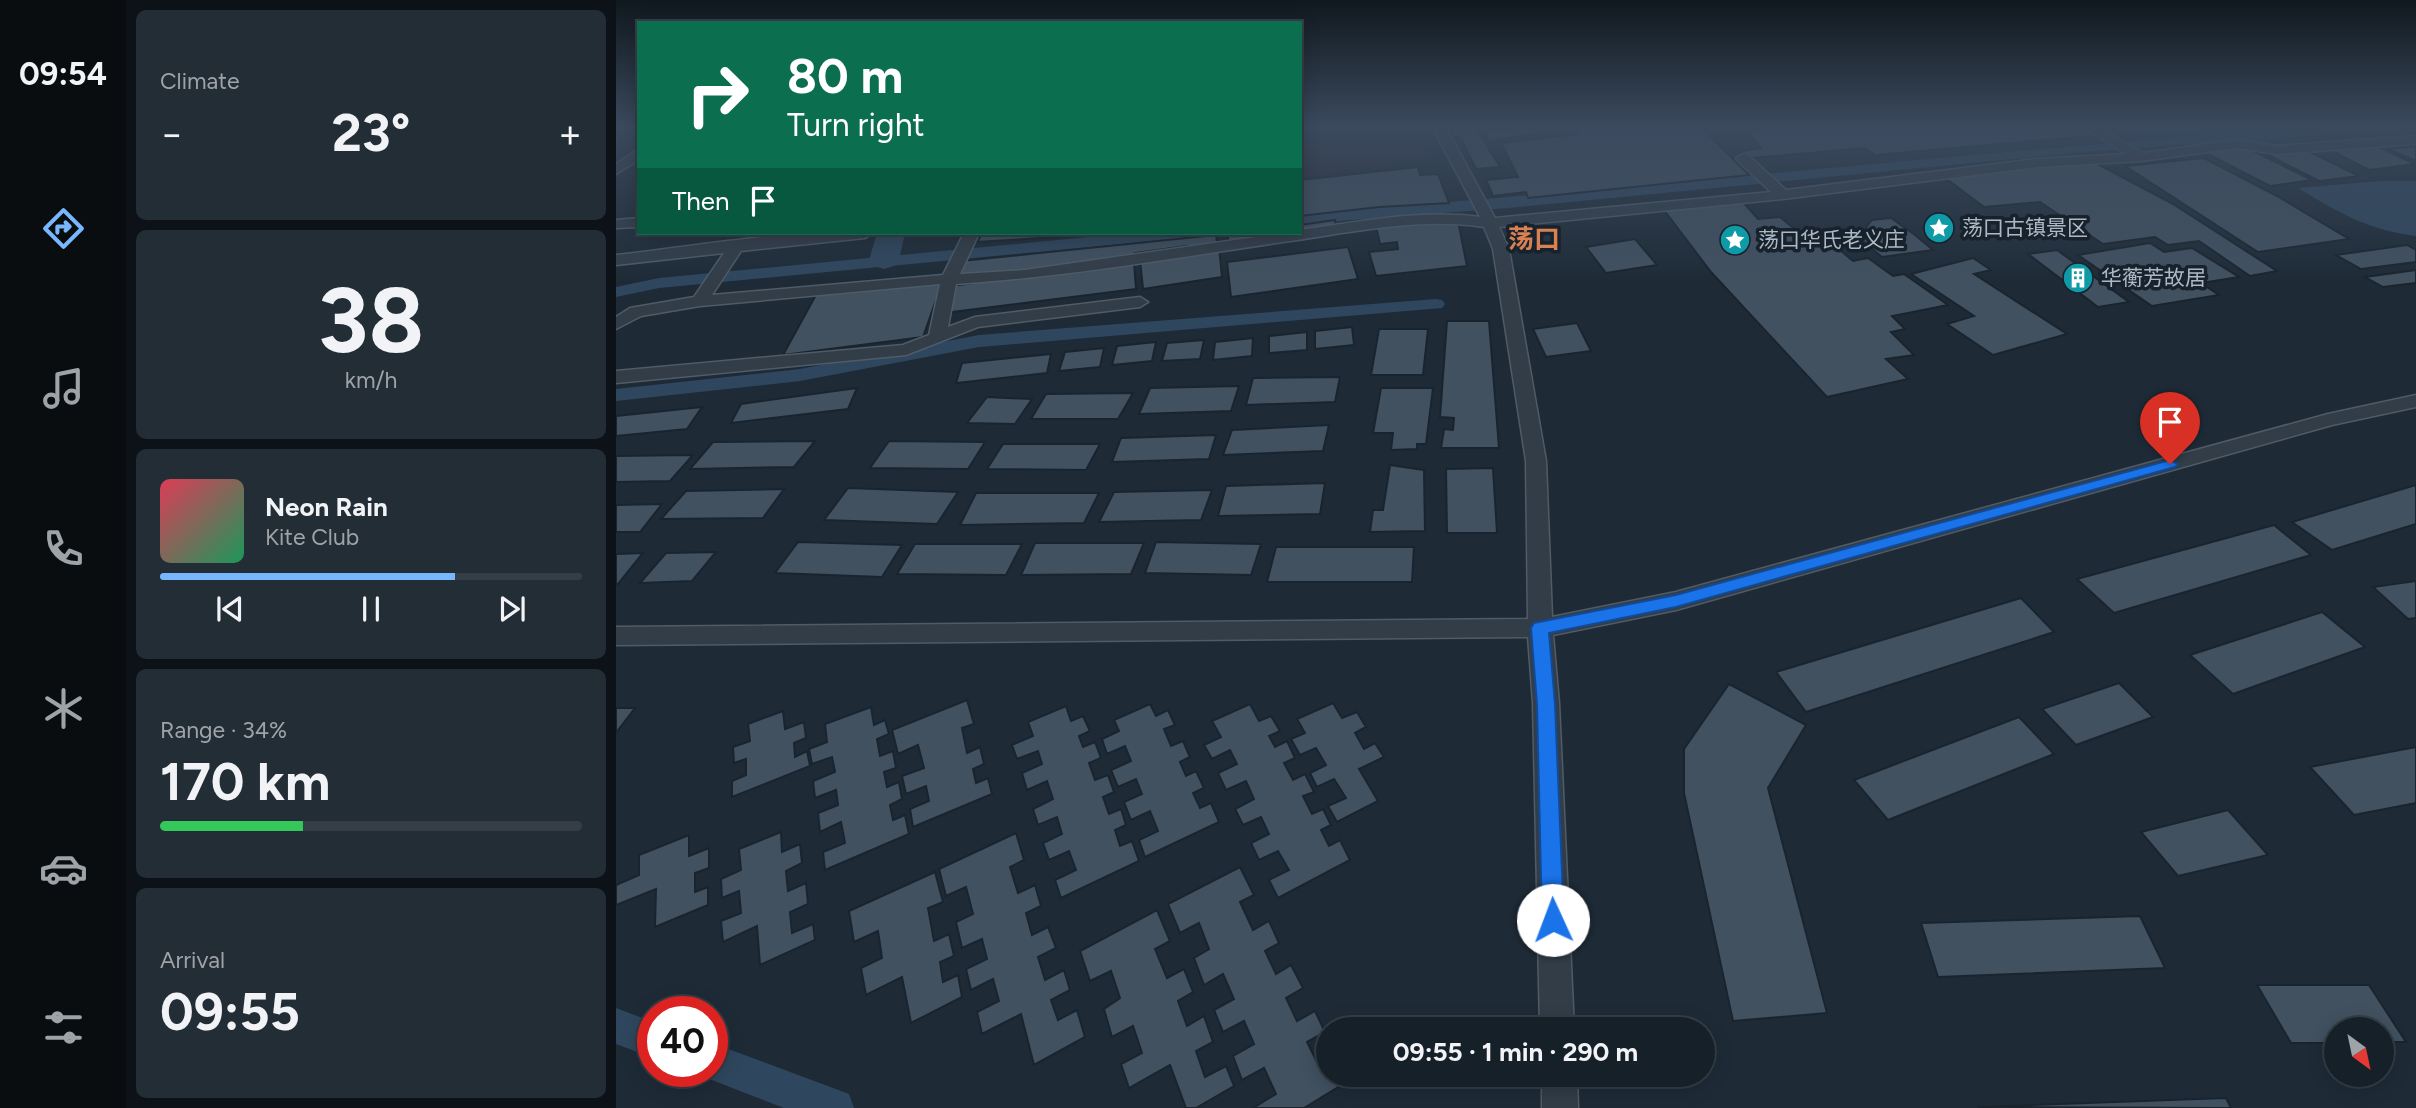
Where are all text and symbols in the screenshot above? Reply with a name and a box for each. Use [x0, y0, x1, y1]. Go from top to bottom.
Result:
text: 80 m [787, 46, 903, 105]
icon: right [672, 49, 763, 140]
text: 09:54 [19, 55, 107, 93]
text: Climate [160, 67, 239, 95]
text: 23° [332, 102, 410, 164]
text: Turn right [787, 106, 925, 144]
text: − [160, 111, 184, 157]
text: + [558, 111, 582, 157]
icon: arrive [744, 182, 782, 220]
text: Then [672, 185, 730, 217]
icon: directions [39, 204, 88, 253]
place icon: 荡口古镇景区 [1922, 211, 1956, 245]
place label: 荡口古镇景区 [1962, 215, 2088, 240]
district label: 荡口 [1508, 223, 1560, 255]
place icon: 荡口华氏老义庄 [1718, 223, 1752, 257]
place label: 荡口华氏老义庄 [1758, 227, 1905, 252]
building icon: 华蘅芳故居 [2061, 261, 2095, 295]
place label: 华蘅芳故居 [2101, 265, 2206, 290]
text: 38 [318, 266, 424, 375]
icon: music [39, 364, 88, 413]
text: km/h [345, 366, 397, 394]
pin [2140, 392, 2200, 464]
icon: arrive [2151, 403, 2189, 441]
text: Neon Rain [265, 491, 388, 523]
text: Kite Club [265, 523, 359, 551]
icon: phone [39, 524, 88, 573]
icon: previous [211, 590, 249, 628]
icon: pause [352, 590, 390, 628]
icon: next [493, 590, 531, 628]
icon: climate [39, 684, 88, 733]
text: Range · 34% [160, 716, 287, 744]
text: 170 km [160, 751, 330, 813]
icon: car [39, 844, 88, 893]
position arrow [1516, 883, 1590, 957]
text: Arrival [160, 946, 225, 974]
text: 09:55 [160, 981, 300, 1043]
speed limit sign: 40 [637, 996, 728, 1087]
icon: filters [39, 1003, 88, 1052]
north arrow [2324, 1017, 2394, 1087]
map controls [2324, 1017, 2394, 1087]
text: 09:55 · 1 min · 290 m [1393, 1036, 1638, 1068]

